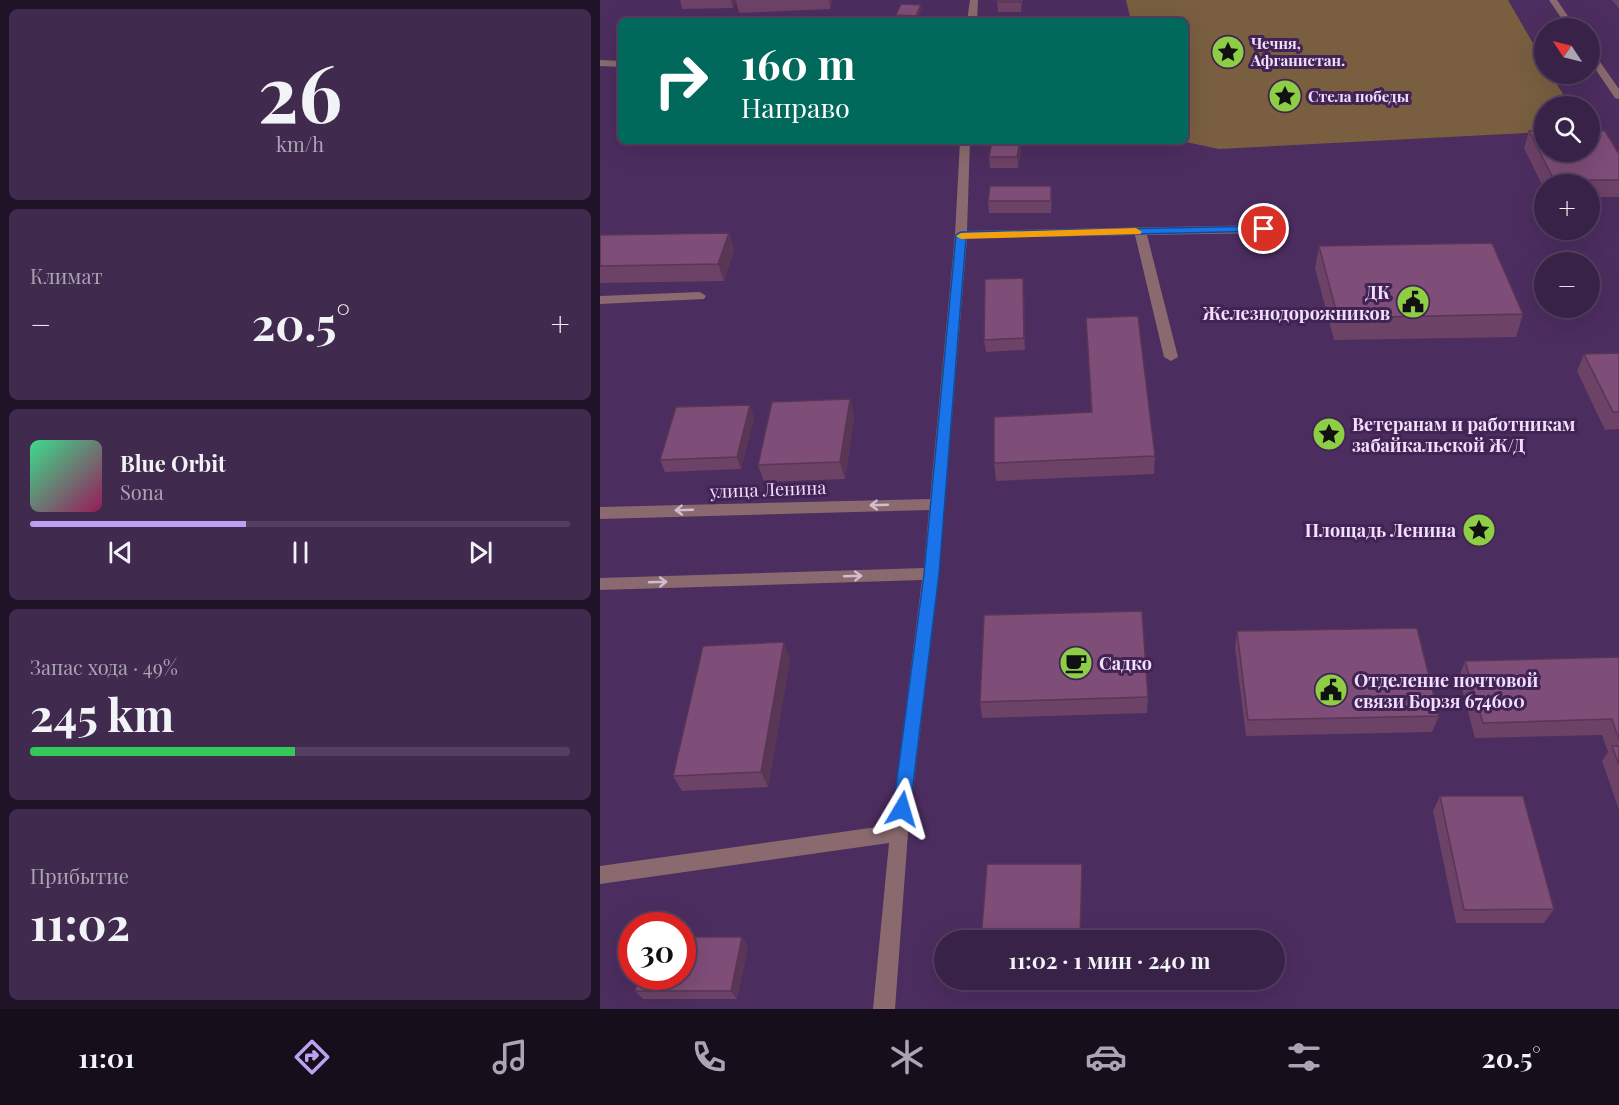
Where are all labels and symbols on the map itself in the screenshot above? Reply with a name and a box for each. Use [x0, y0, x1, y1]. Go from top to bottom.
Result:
north arrow [1534, 18, 1600, 84]
place label: Чечня, Афганистан. [1250, 33, 1345, 70]
place icon: Чечня, Афганистан. [1210, 34, 1246, 70]
place icon: Стела победы [1267, 78, 1303, 114]
place label: Стела победы [1308, 86, 1410, 106]
pin [1238, 203, 1289, 254]
place label: ДК Железнодорожников [1201, 280, 1390, 325]
public building icon: ДК Железнодорожников [1395, 284, 1431, 320]
place label: Ветеранам и работникам забайкальской Ж/Д [1352, 412, 1575, 457]
place icon: Ветеранам и работникам забайкальской Ж/Д [1311, 416, 1347, 452]
street label: улица Ленина [708, 475, 827, 503]
one-way arrow [869, 499, 889, 511]
one-way arrow [674, 505, 694, 516]
place icon: Площадь Ленина [1461, 512, 1497, 548]
place label: Площадь Ленина [1305, 518, 1457, 542]
one-way arrow [843, 571, 863, 582]
one-way arrow [648, 577, 668, 588]
cafe icon: Садко [1058, 645, 1094, 681]
place label: Садко [1099, 651, 1152, 675]
place label: Отделение почтовой связи Борзя 674600 [1354, 668, 1538, 713]
public building icon: Отделение почтовой связи Борзя 674600 [1313, 672, 1349, 708]
position arrow [870, 777, 934, 841]
speed limit sign: 30 [618, 912, 696, 990]

